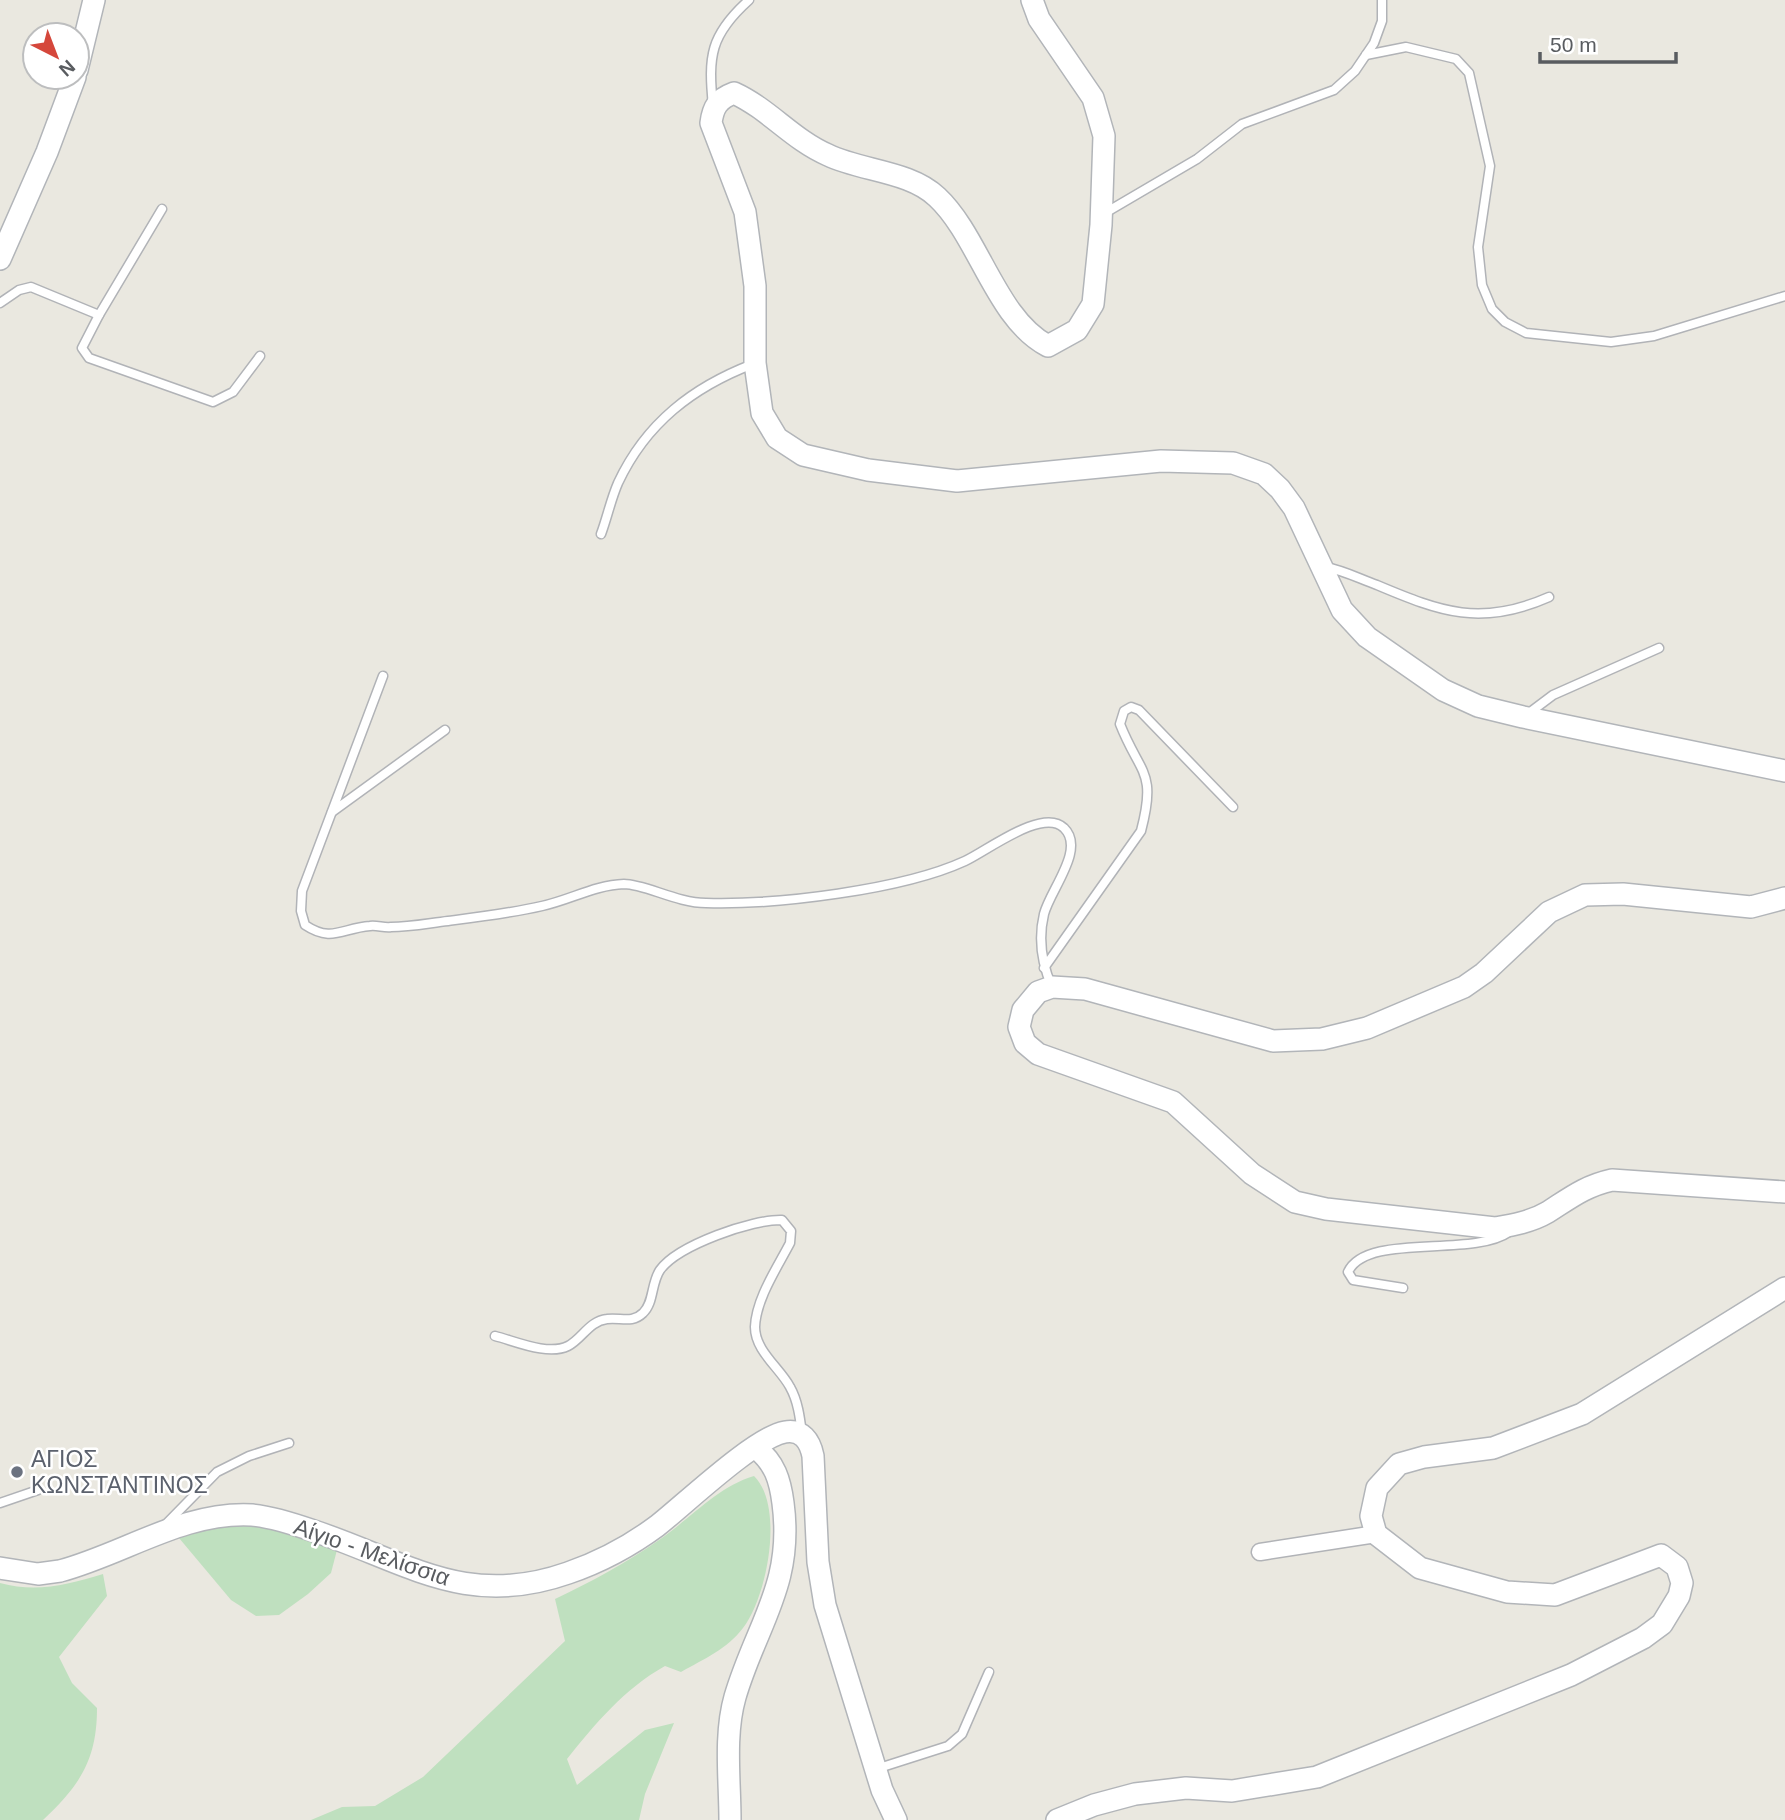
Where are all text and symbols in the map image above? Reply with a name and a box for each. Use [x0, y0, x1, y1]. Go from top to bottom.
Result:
north arrow [21, 21, 91, 91]
scale bar [1540, 21, 1676, 65]
text: 50 m [1550, 33, 1597, 56]
text: N [55, 56, 79, 81]
place label: ΑΓΙΟΣ ΚΩΝΣΤΑΝΤΙΝΟΣ [31, 1446, 208, 1498]
marker: ΑΓΙΟΣ ΚΩΝΣΤΑΝΤΙΝΟΣ [9, 1464, 25, 1480]
street label: Αίγιο - Μελίσσια [291, 1513, 453, 1591]

